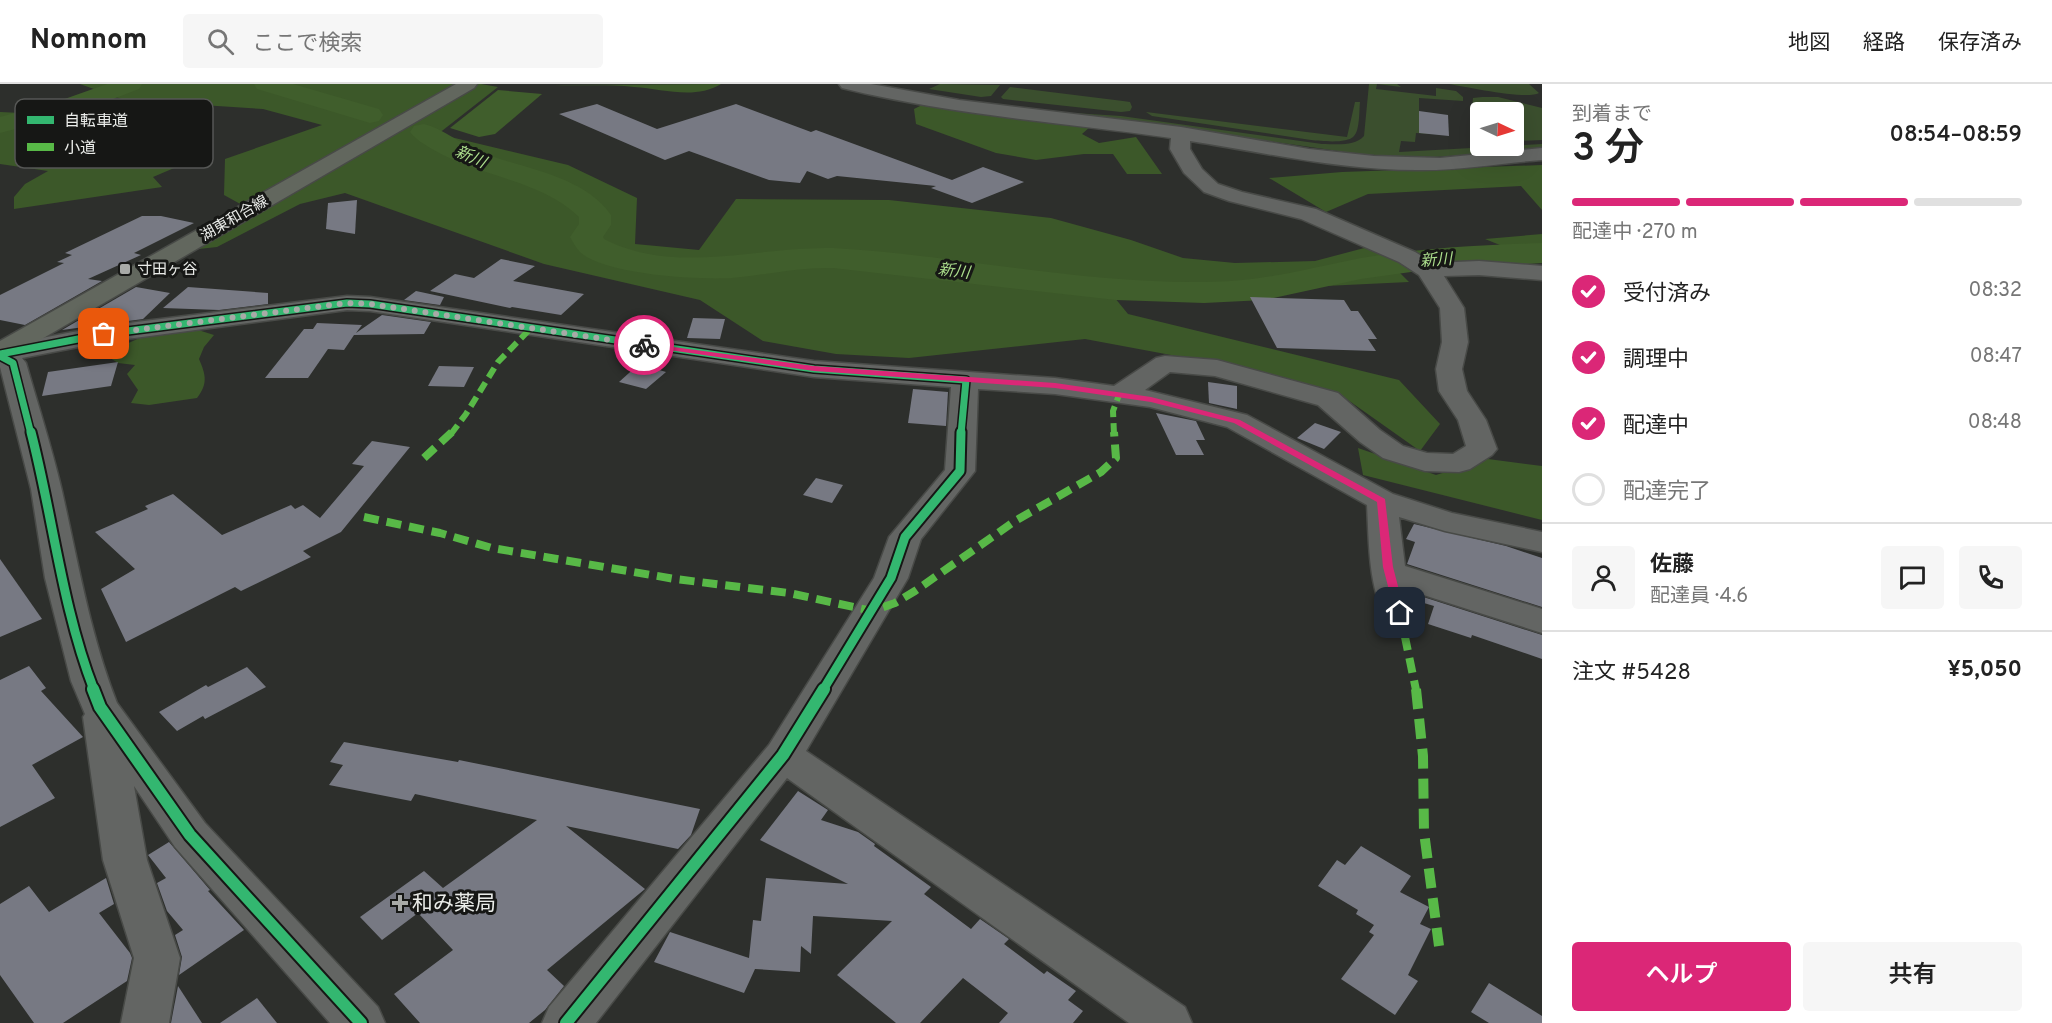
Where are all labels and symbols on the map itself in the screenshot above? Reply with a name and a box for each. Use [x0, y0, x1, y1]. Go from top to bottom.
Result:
legend [15, 99, 213, 168]
north arrow [1470, 102, 1524, 156]
text: 自転車道 [64, 112, 128, 132]
text: 小道 [64, 139, 96, 159]
water label: 新川 [451, 142, 491, 174]
street label: 湖東和合線 [198, 192, 272, 246]
water label: 新川 [1419, 250, 1455, 272]
water label: 新川 [937, 260, 973, 284]
place label: 寸田ヶ谷 [137, 261, 197, 280]
marker: 寸田ヶ谷 [118, 262, 132, 276]
pin [78, 308, 129, 359]
courier [614, 315, 674, 375]
pin [1374, 587, 1425, 638]
place label: 和み薬局 [412, 891, 496, 918]
marker: 和み薬局 [393, 896, 407, 910]

